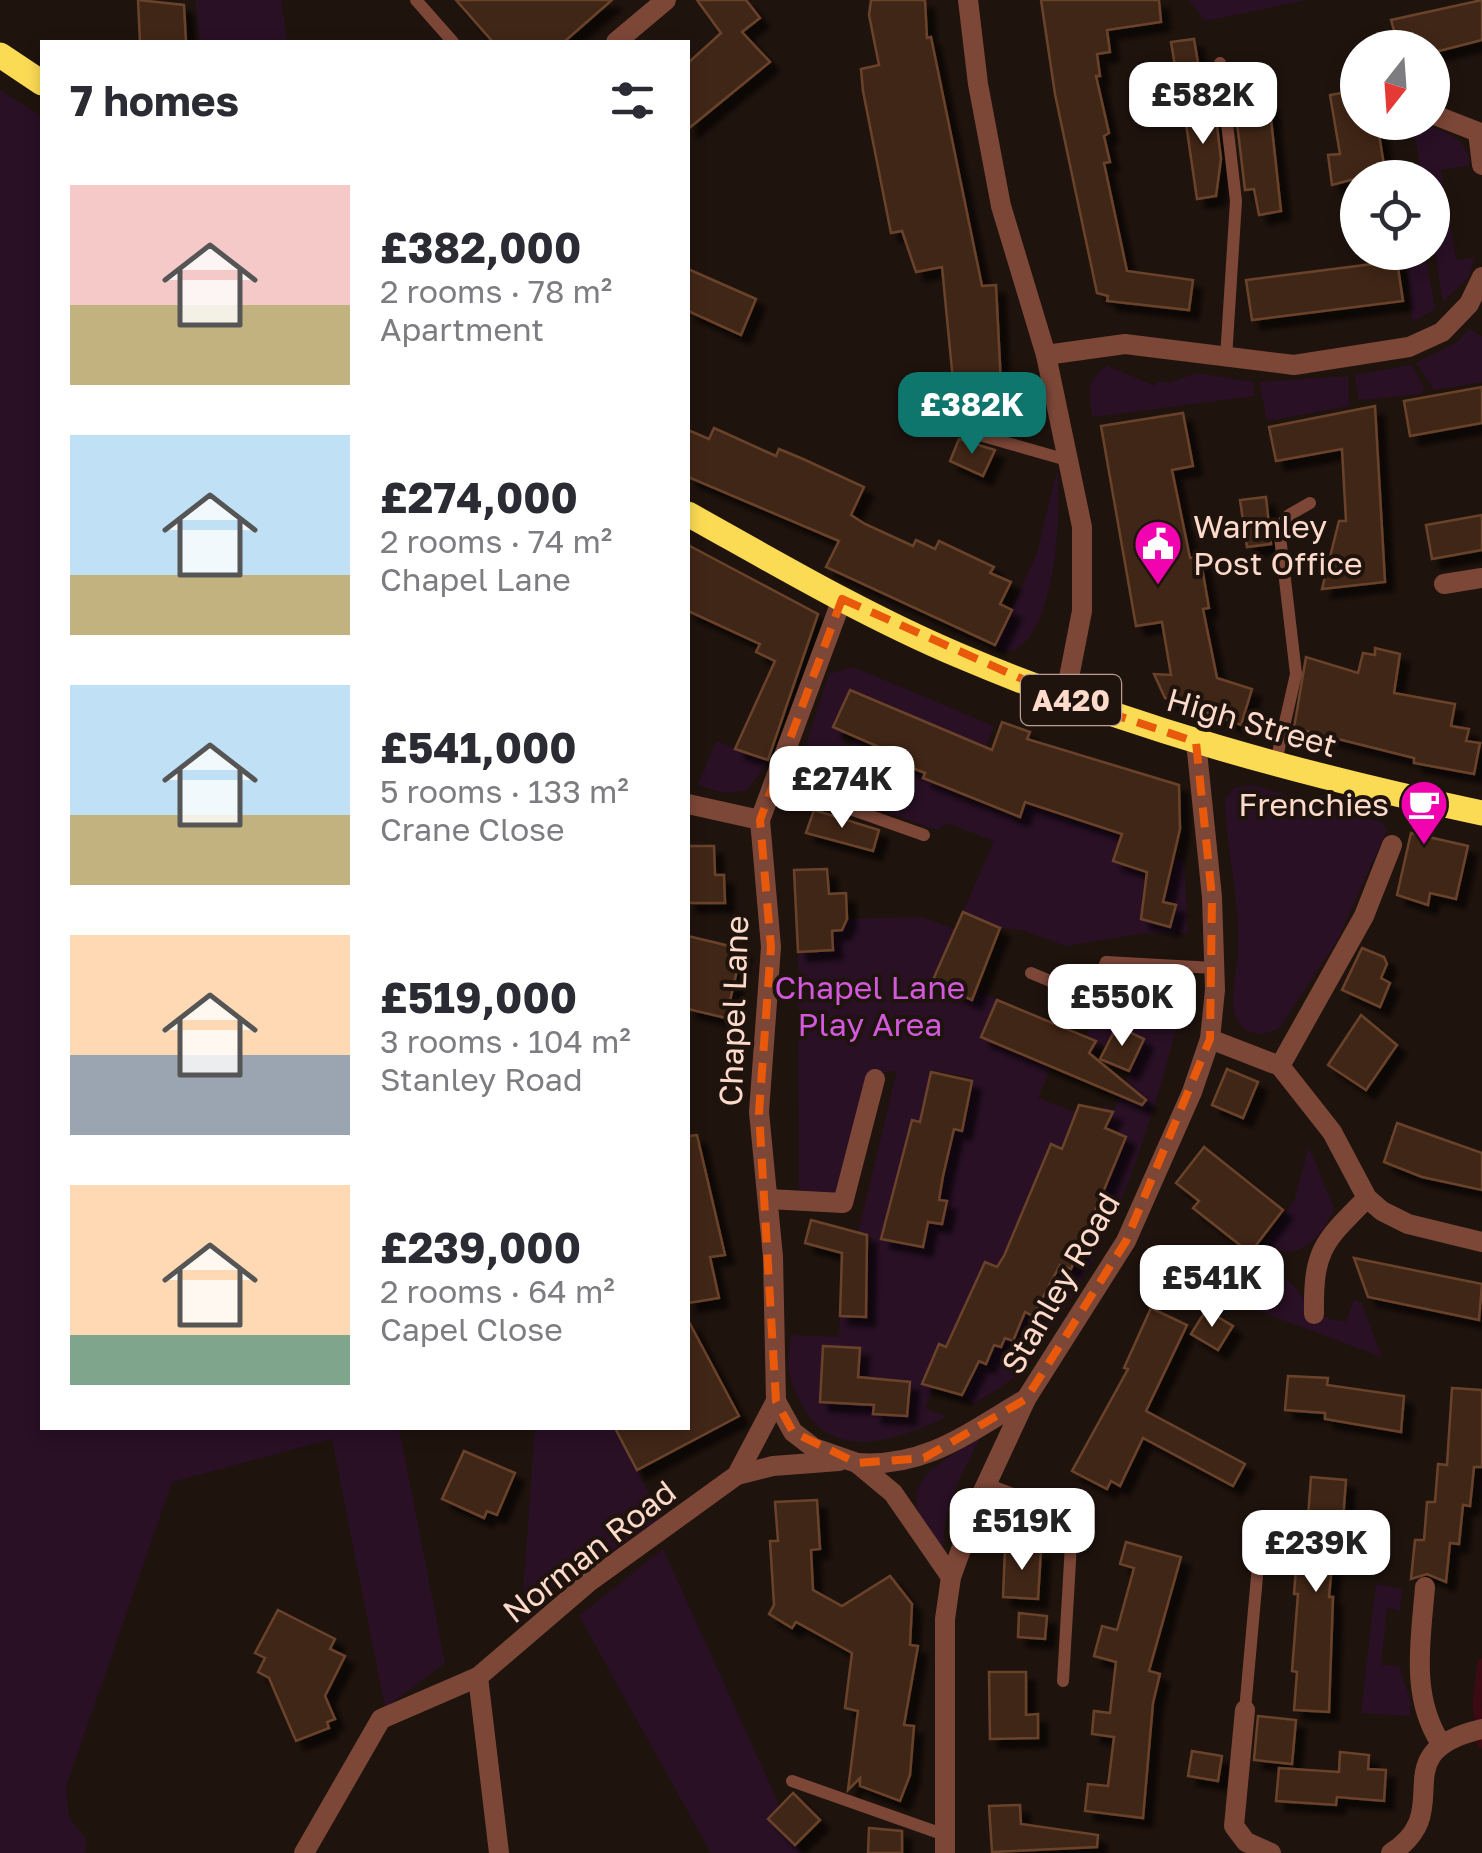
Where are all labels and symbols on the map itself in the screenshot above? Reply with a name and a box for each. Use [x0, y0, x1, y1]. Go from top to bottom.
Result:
north arrow [1340, 30, 1450, 140]
pin: £582K [1133, 62, 1273, 147]
pin: £382K [902, 372, 1042, 457]
place label: Warmley Post Office [1193, 507, 1363, 582]
public building icon: Warmley Post Office [1132, 518, 1184, 586]
road number: A420 [1021, 675, 1121, 725]
street label: High Street [1163, 680, 1341, 764]
pin: £274K [772, 746, 912, 831]
cafe icon: Frenchies [1398, 778, 1450, 846]
place label: Frenchies [1238, 785, 1389, 823]
street label: Chapel Lane [711, 915, 755, 1107]
pin: £550K [1052, 964, 1192, 1049]
park label: Chapel Lane Play Area [775, 968, 965, 1043]
street label: Stanley Road [993, 1186, 1127, 1380]
pin: £541K [1142, 1245, 1282, 1330]
street label: Norman Road [495, 1472, 683, 1630]
pin: £519K [952, 1488, 1092, 1573]
pin: £239K [1246, 1510, 1386, 1595]

